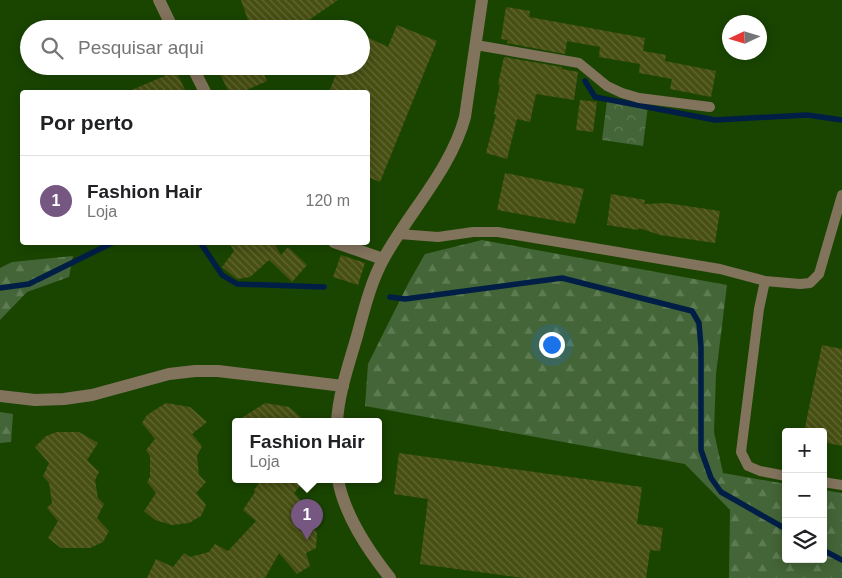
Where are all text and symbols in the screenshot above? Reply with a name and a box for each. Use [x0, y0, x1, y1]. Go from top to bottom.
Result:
north arrow [722, 15, 767, 60]
search box [20, 20, 370, 75]
icon: search [38, 34, 66, 62]
text: Pesquisar aqui [78, 37, 204, 58]
text: Por perto [40, 111, 133, 134]
text: Fashion Hair [87, 181, 202, 202]
text: 1 [52, 192, 60, 209]
text: 120 m [306, 192, 350, 209]
text: Loja [87, 203, 117, 220]
your location [539, 332, 565, 358]
popup [232, 418, 382, 483]
map controls [782, 428, 827, 563]
button: + [782, 428, 827, 473]
text: Fashion Hair [249, 431, 365, 452]
text: Loja [249, 453, 280, 470]
button: − [782, 473, 827, 518]
pin: 1 [291, 499, 323, 540]
button: layers [782, 518, 827, 563]

